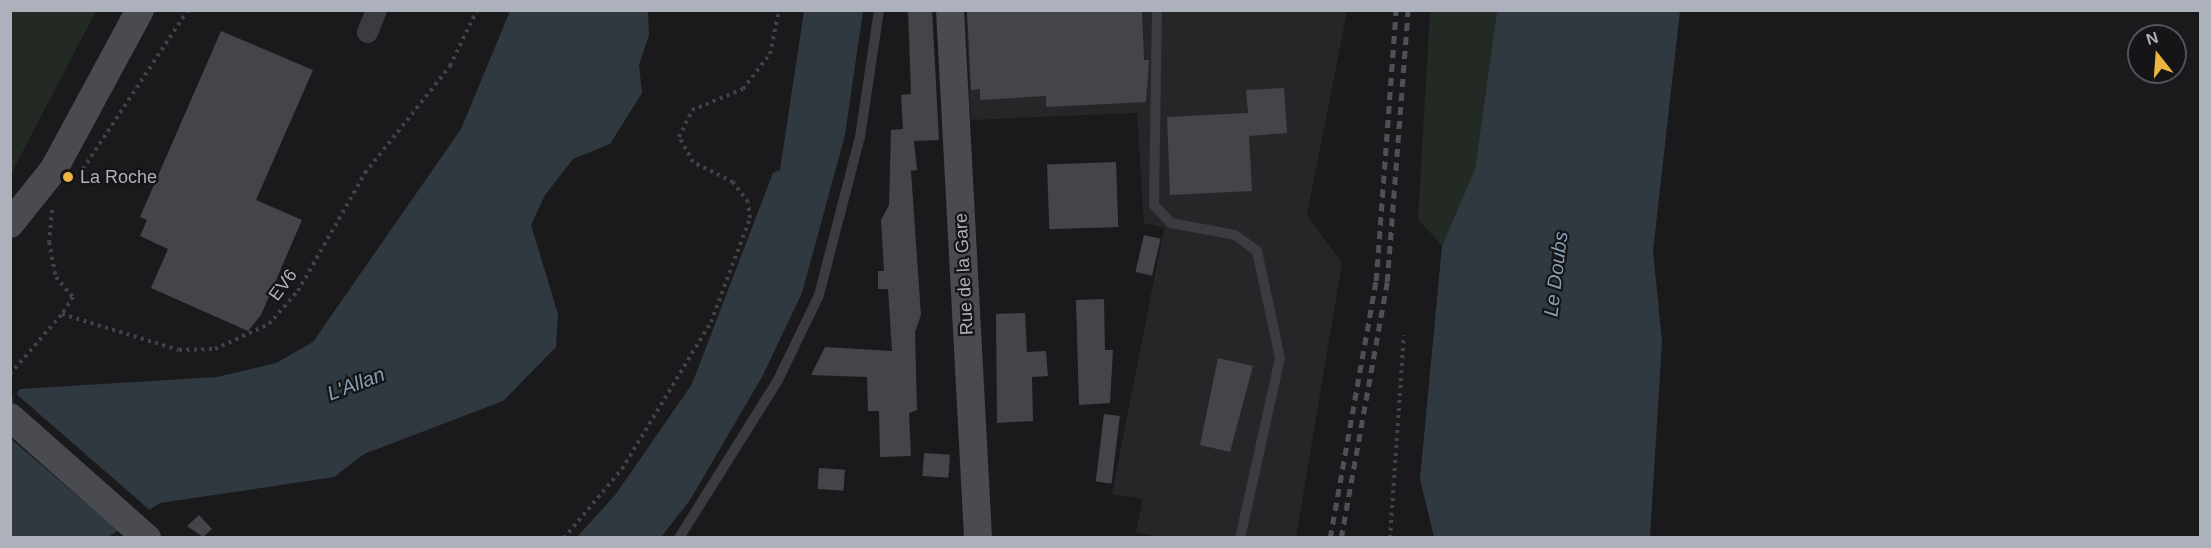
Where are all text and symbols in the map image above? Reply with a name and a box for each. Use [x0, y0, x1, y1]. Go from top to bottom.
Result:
north arrow [2127, 24, 2187, 84]
text: N [2144, 28, 2160, 48]
place label: La Roche [80, 166, 157, 188]
marker: La Roche [61, 170, 75, 184]
street label: Rue de la Gare [950, 212, 978, 336]
water label: Le Doubs [1539, 230, 1573, 318]
street label: EV6 [264, 265, 302, 305]
water label: L'Allan [324, 362, 388, 406]

